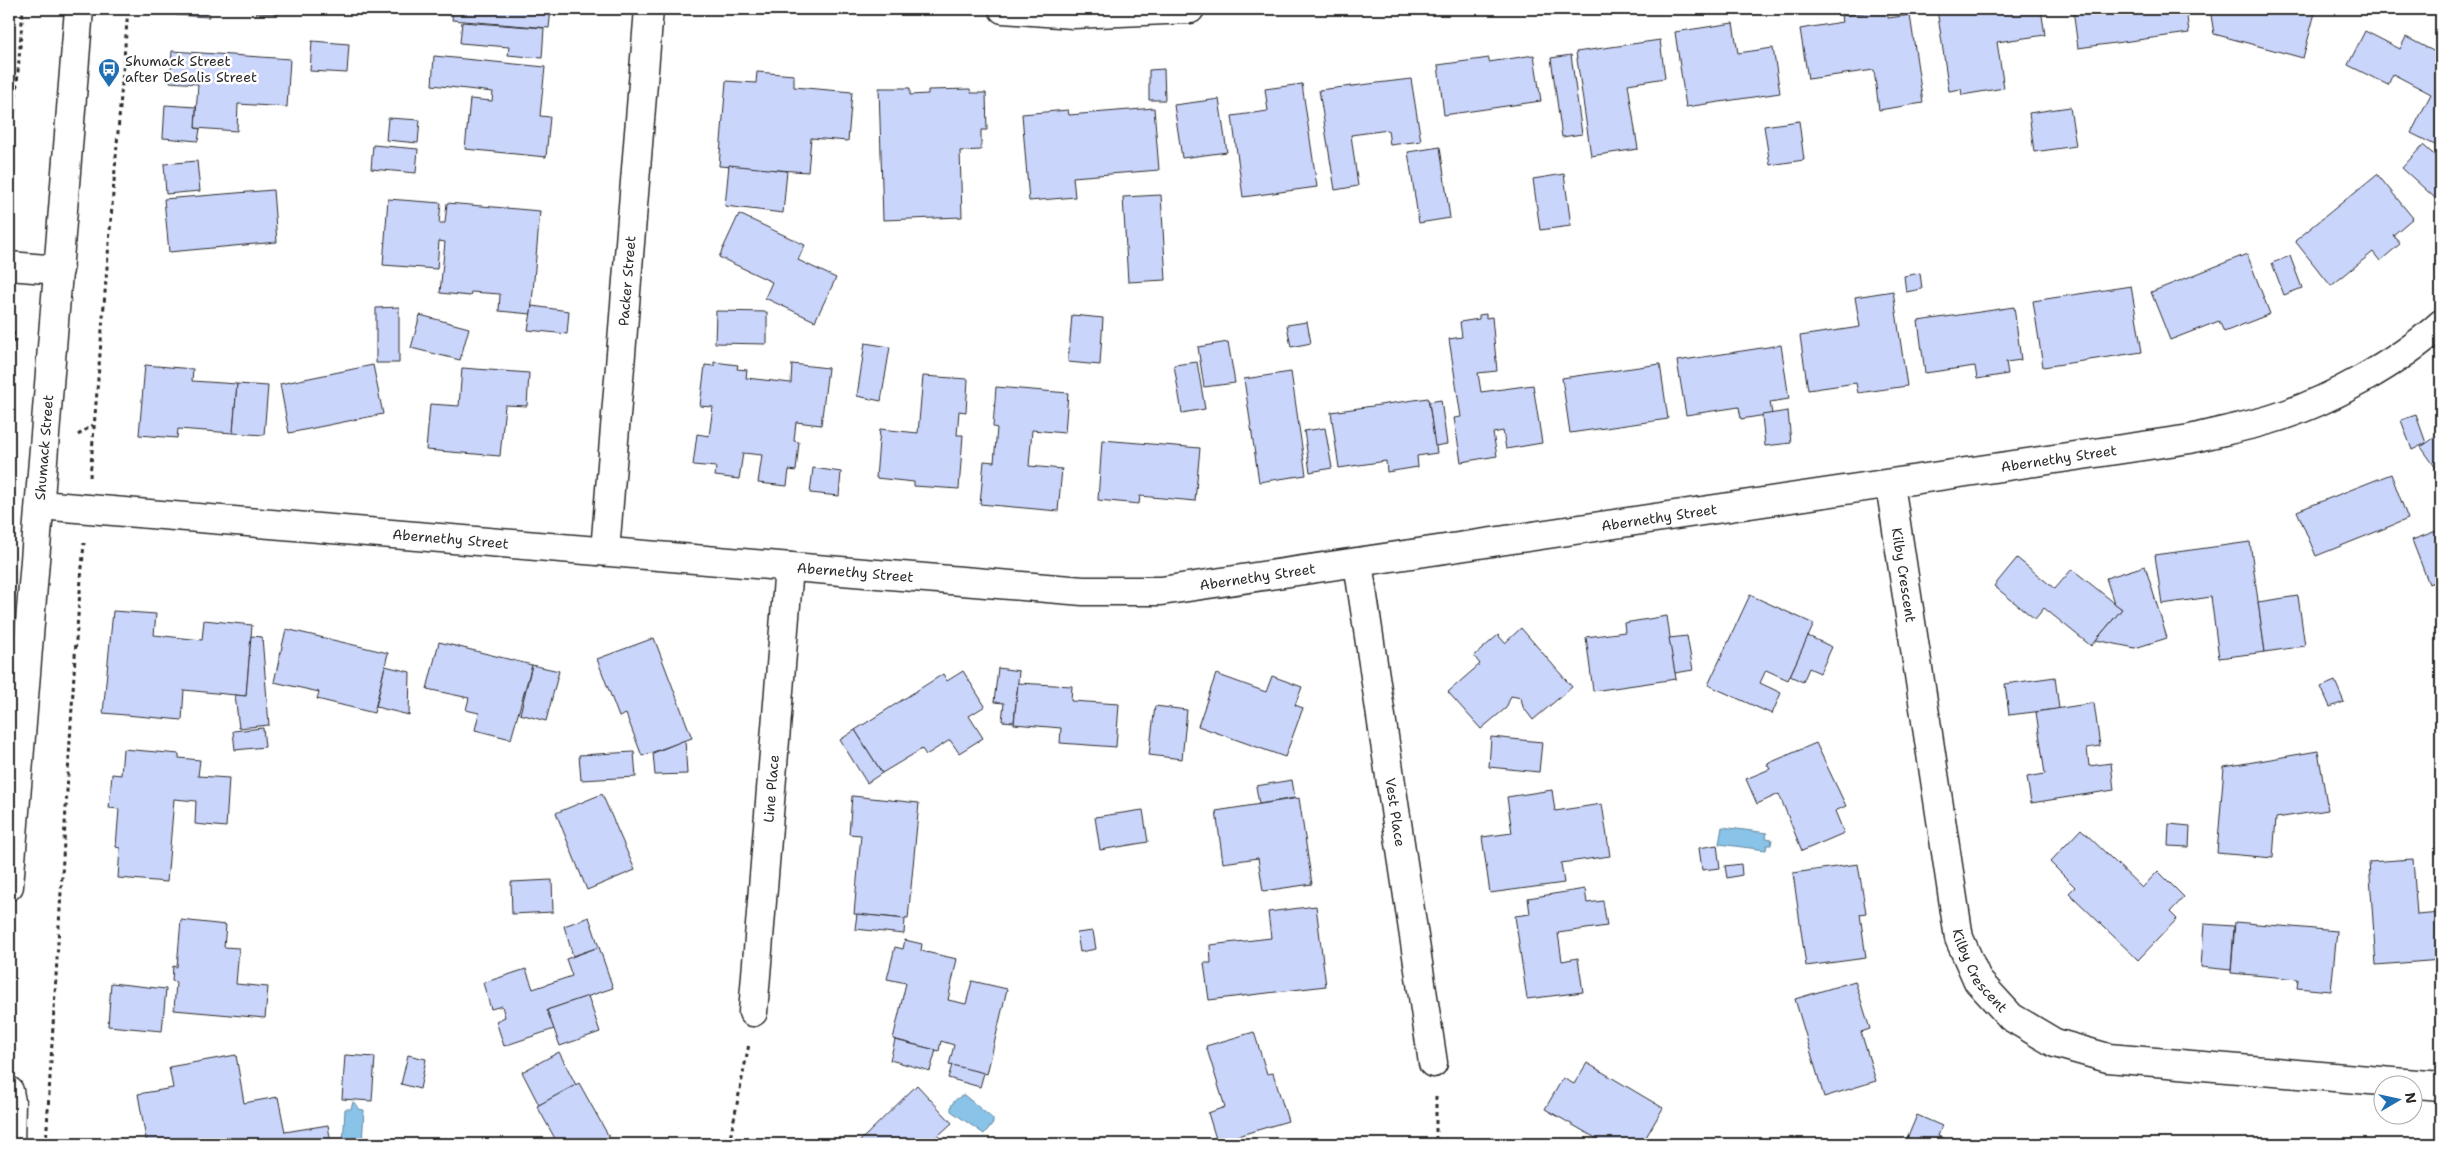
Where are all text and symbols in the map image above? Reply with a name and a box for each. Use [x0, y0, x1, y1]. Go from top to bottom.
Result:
place label: Shumack Street after DeSalis Street [125, 52, 257, 86]
bus stop icon: Shumack Street after DeSalis Street [97, 57, 121, 88]
street label: Packer Street [614, 235, 640, 327]
street label: Shumack Street [31, 394, 57, 501]
street label: Abernethy Street [2000, 441, 2118, 476]
street label: Abernethy Street [1600, 500, 1718, 535]
street label: Abernethy Street [392, 525, 510, 553]
street label: Kilby Crescent [1888, 526, 1920, 624]
street label: Abernethy Street [796, 558, 914, 586]
street label: Abernethy Street [1198, 559, 1317, 594]
street label: Line Place [759, 754, 783, 823]
street label: Vest Place [1381, 777, 1409, 848]
street label: Kilby Crescent [1949, 928, 2011, 1016]
north arrow [2372, 1076, 2422, 1126]
text: N [2401, 1091, 2421, 1105]

